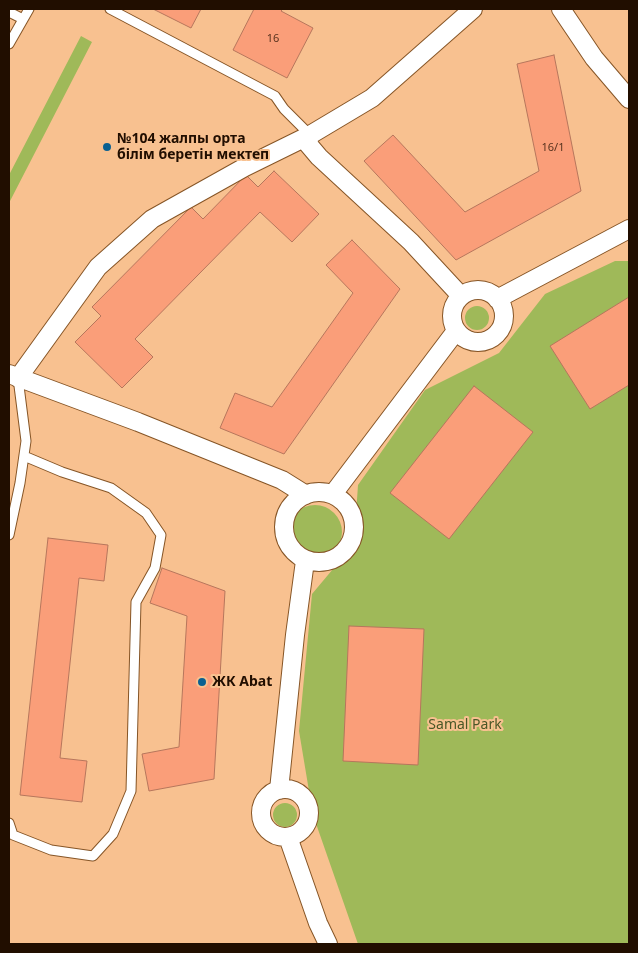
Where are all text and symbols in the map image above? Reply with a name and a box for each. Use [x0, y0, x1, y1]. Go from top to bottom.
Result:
house number: 16 [267, 32, 279, 46]
place label: №104 жалпы орта білім беретін мектеп [117, 131, 269, 164]
marker: №104 жалпы орта білім беретін мектеп [101, 141, 113, 153]
house number: 16/1 [542, 141, 564, 155]
place label: ЖК Abat [212, 674, 272, 690]
marker: ЖК Abat [196, 676, 208, 688]
park label: Samal Park [428, 717, 502, 733]

